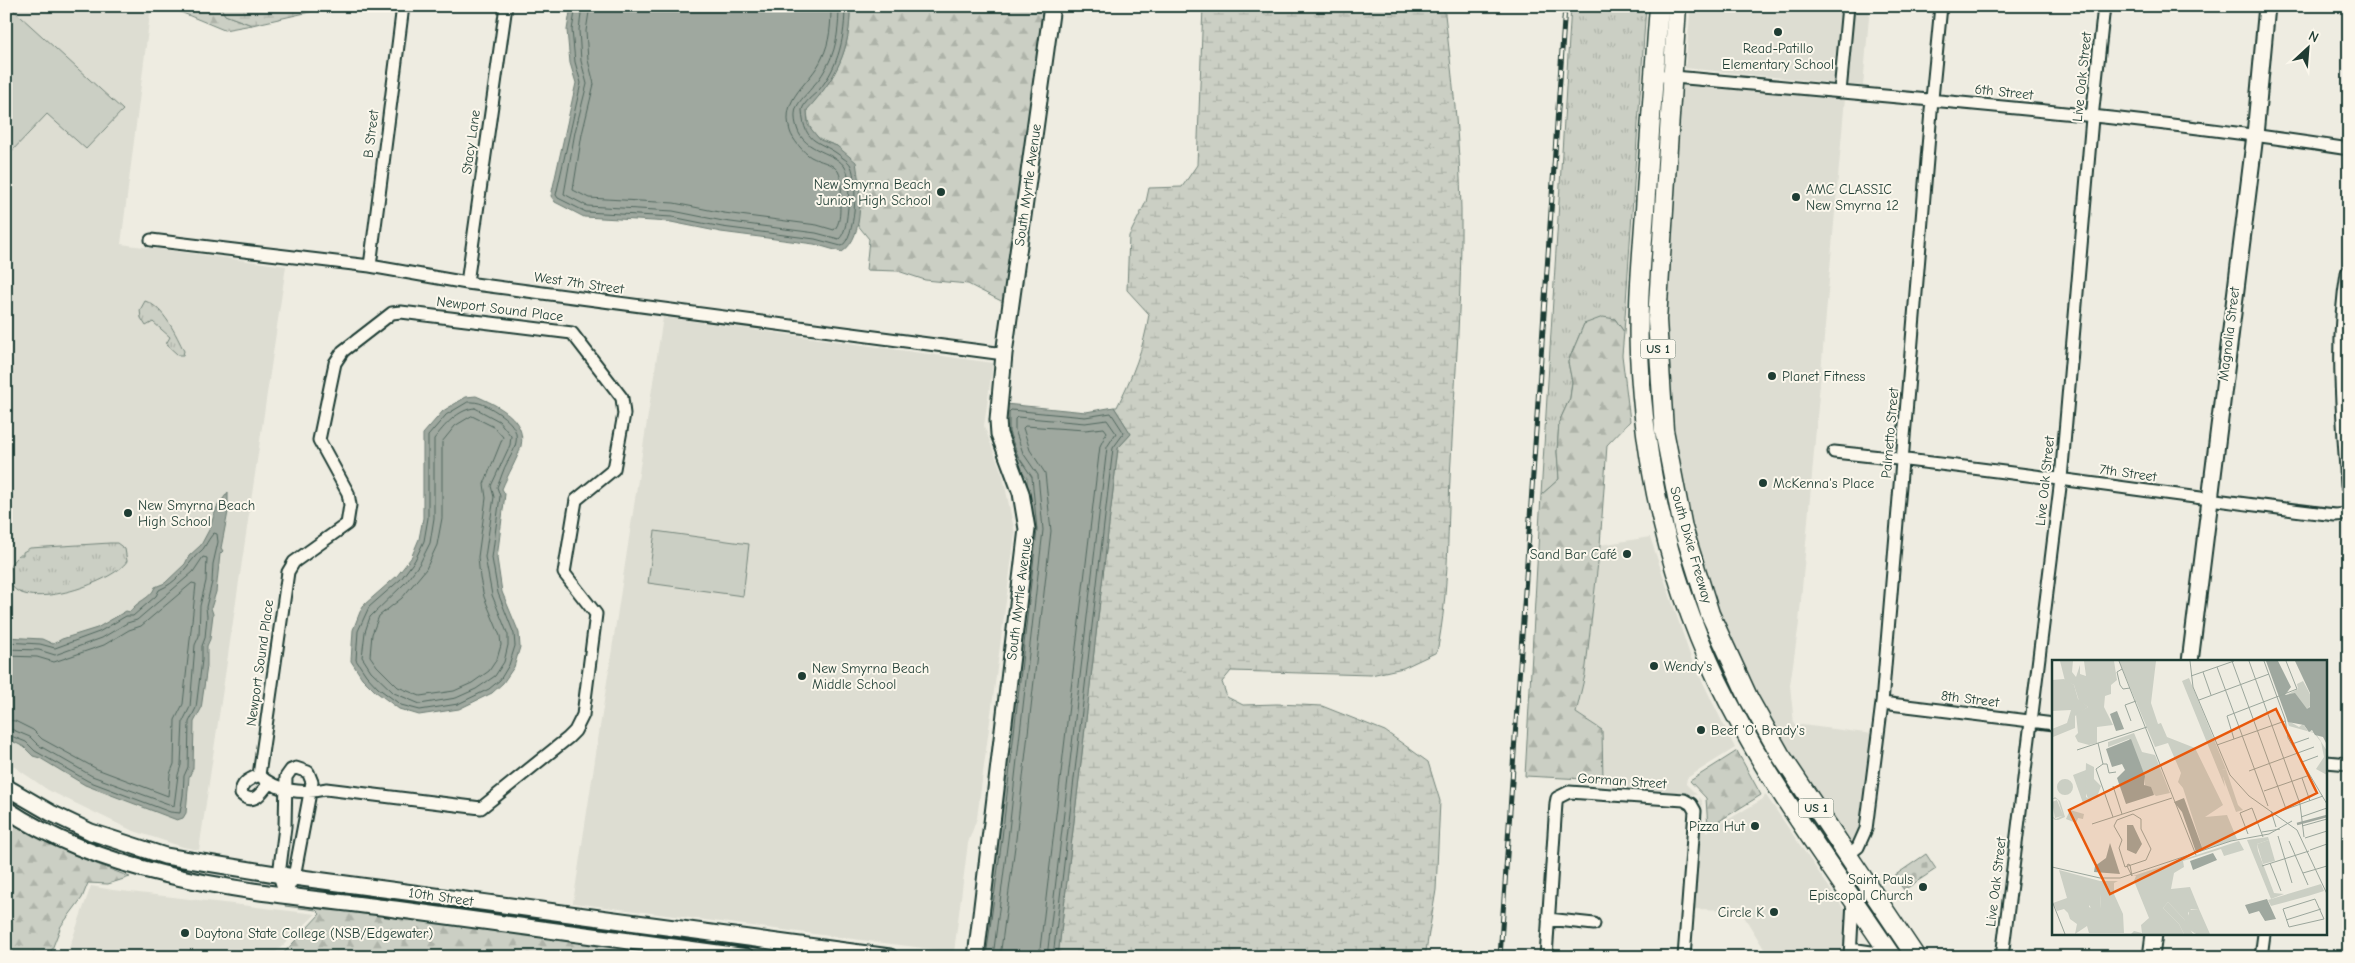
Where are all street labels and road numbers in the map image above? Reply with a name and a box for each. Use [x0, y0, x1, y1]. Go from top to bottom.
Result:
street label: Live Oak Street [2069, 30, 2095, 123]
street label: 6th Street [1974, 80, 2035, 104]
street label: B Street [360, 108, 383, 159]
street label: Stacy Lane [458, 109, 484, 175]
street label: South Myrtle Avenue [1011, 123, 1045, 247]
street label: West 7th Street [533, 268, 626, 298]
street label: Magnolia Street [2215, 285, 2243, 382]
street label: Newport Sound Place [436, 293, 564, 325]
road number: US 1 [1640, 339, 1676, 358]
street label: Palmetto Street [1878, 386, 1903, 479]
street label: Live Oak Street [2032, 434, 2058, 527]
street label: 7th Street [2098, 461, 2159, 486]
street label: South Dixie Freeway [1666, 485, 1716, 606]
street label: South Myrtle Avenue [1003, 537, 1035, 661]
street label: Newport Sound Place [243, 599, 277, 727]
street label: 8th Street [1940, 687, 2001, 711]
street label: Gorman Street [1577, 769, 1668, 793]
road number: US 1 [1798, 798, 1834, 818]
street label: Live Oak Street [1982, 835, 2010, 928]
street label: 10th Street [407, 884, 476, 910]

